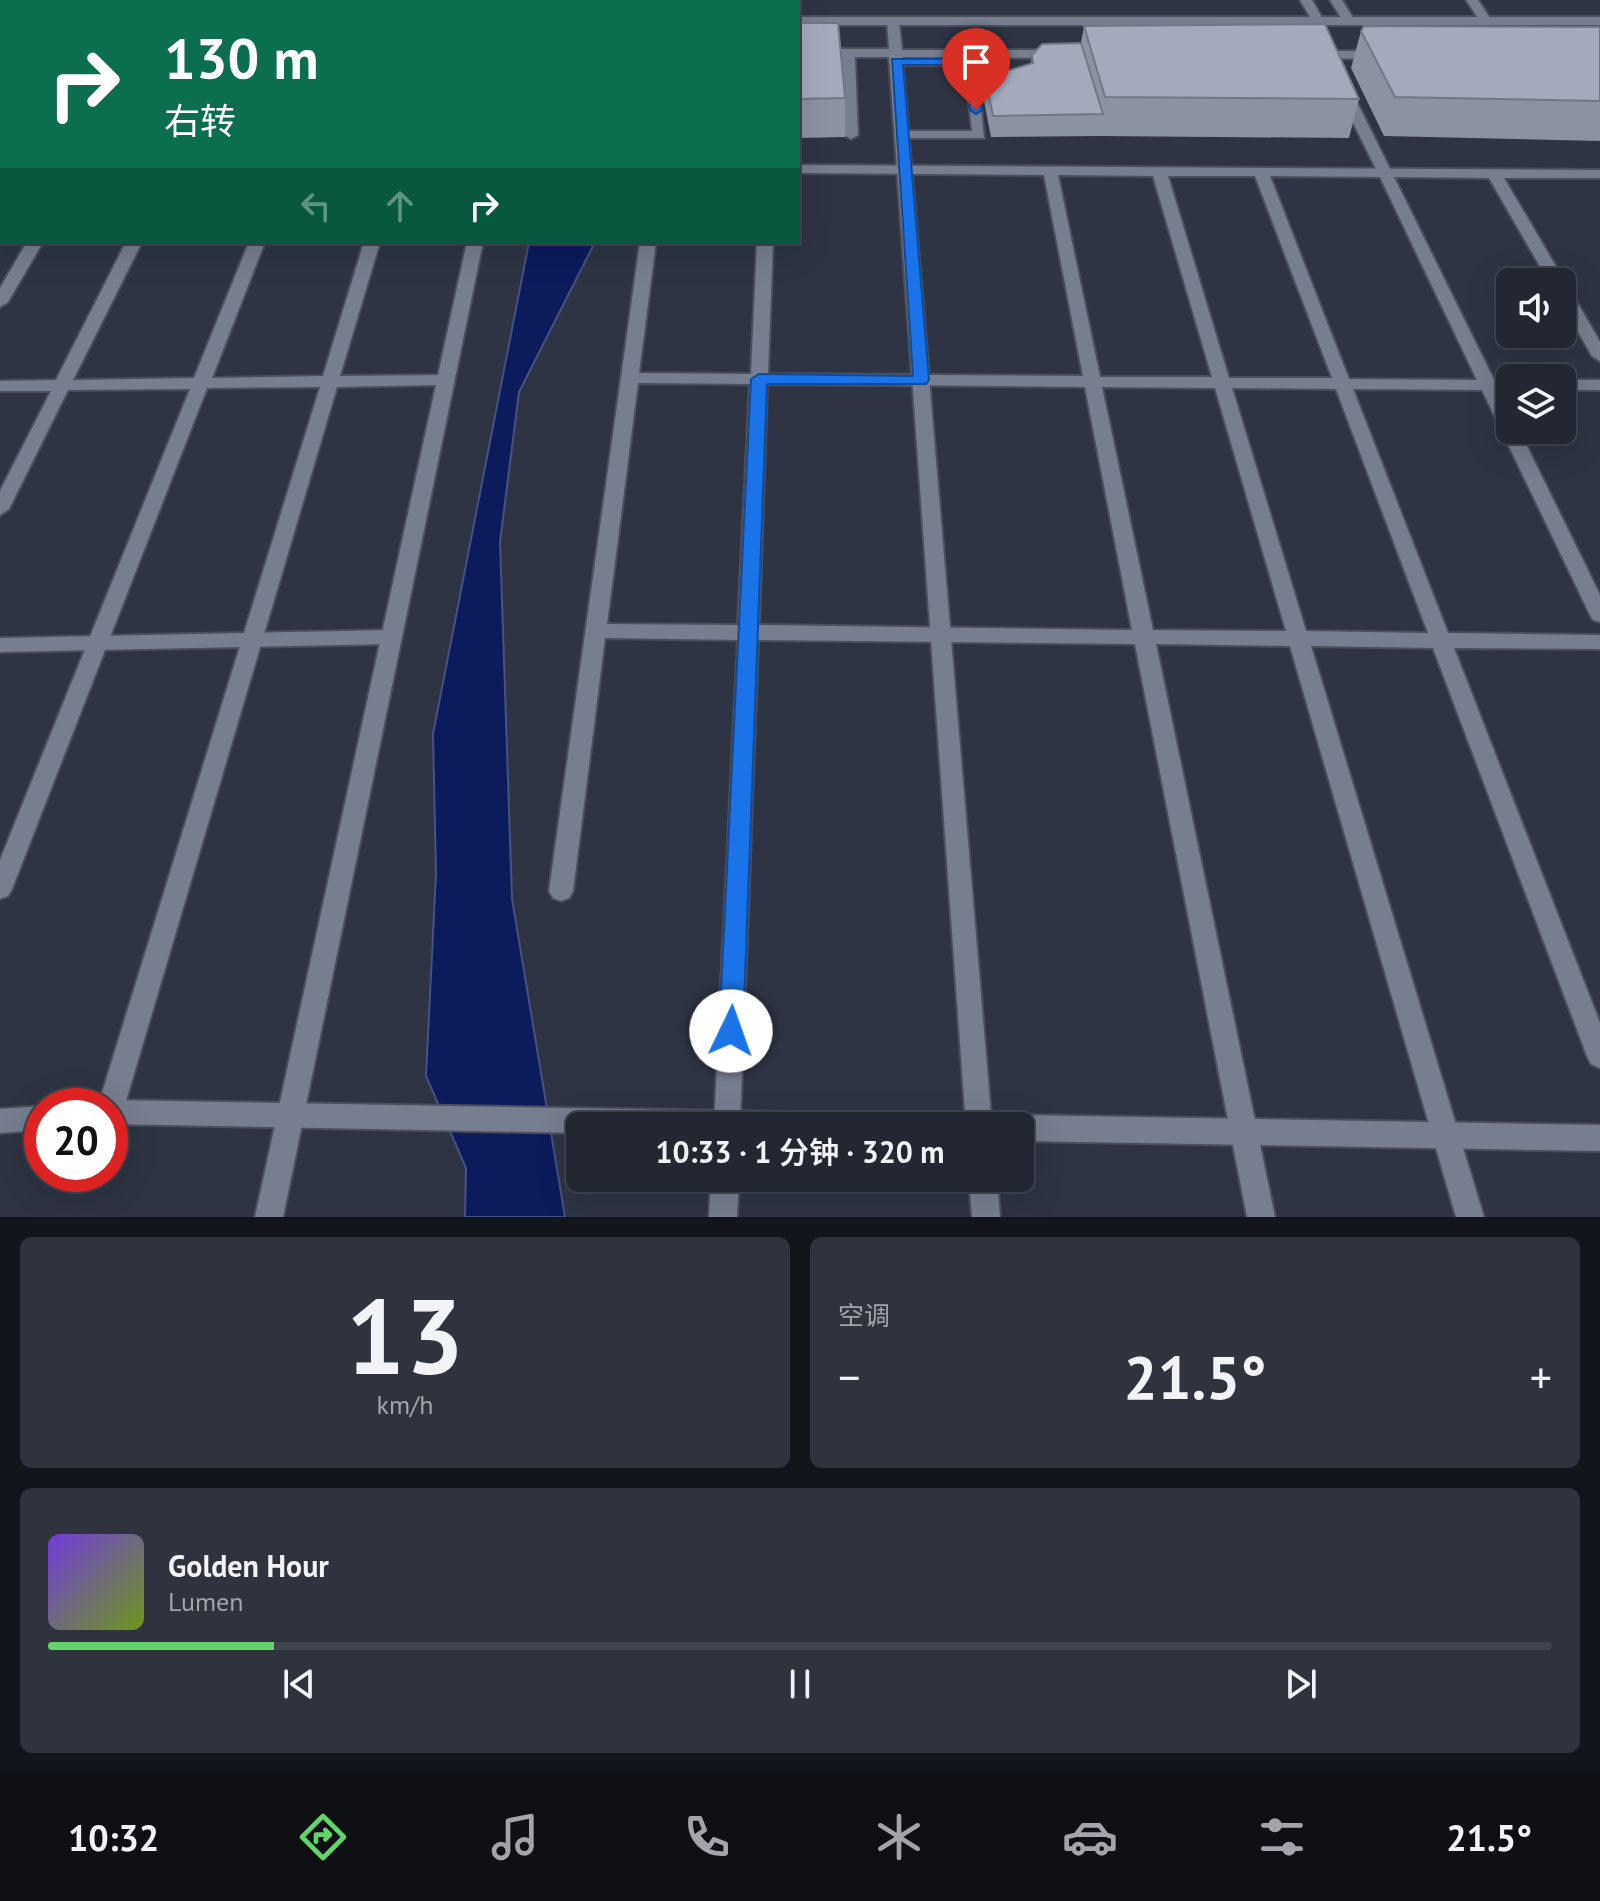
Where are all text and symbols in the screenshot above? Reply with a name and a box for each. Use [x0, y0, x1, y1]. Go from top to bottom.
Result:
text: 130 m [164, 22, 319, 94]
pin [942, 28, 1010, 110]
icon: right [32, 32, 136, 136]
icon: arrive [954, 40, 998, 84]
text: 右转 [164, 97, 236, 144]
icon: left [294, 184, 338, 228]
icon: ahead [378, 184, 422, 228]
icon: right [462, 184, 506, 228]
map controls [1496, 268, 1576, 444]
button: sound [1496, 268, 1576, 348]
button: layers [1496, 364, 1576, 444]
position arrow [689, 989, 773, 1073]
speed limit sign: 20 [24, 1088, 128, 1192]
text: 10:33 · 1 分钟 · 320 m [655, 1132, 945, 1171]
text: 13 [346, 1268, 464, 1403]
text: 空调 [838, 1299, 890, 1332]
text: 21.5° [1123, 1338, 1267, 1416]
text: − [838, 1348, 860, 1405]
text: + [1530, 1348, 1552, 1405]
text: km/h [377, 1388, 434, 1421]
text: Golden Hour [168, 1546, 329, 1585]
text: Lumen [168, 1585, 243, 1618]
icon: previous [277, 1662, 321, 1706]
icon: pause [778, 1662, 822, 1706]
icon: next [1279, 1662, 1323, 1706]
icon: directions [295, 1809, 351, 1865]
icon: music [487, 1809, 543, 1865]
icon: phone [679, 1809, 735, 1865]
icon: climate [871, 1809, 927, 1865]
icon: car [1062, 1809, 1118, 1865]
icon: filters [1254, 1809, 1310, 1865]
text: 10:32 [68, 1814, 159, 1861]
text: 21.5° [1446, 1814, 1532, 1861]

